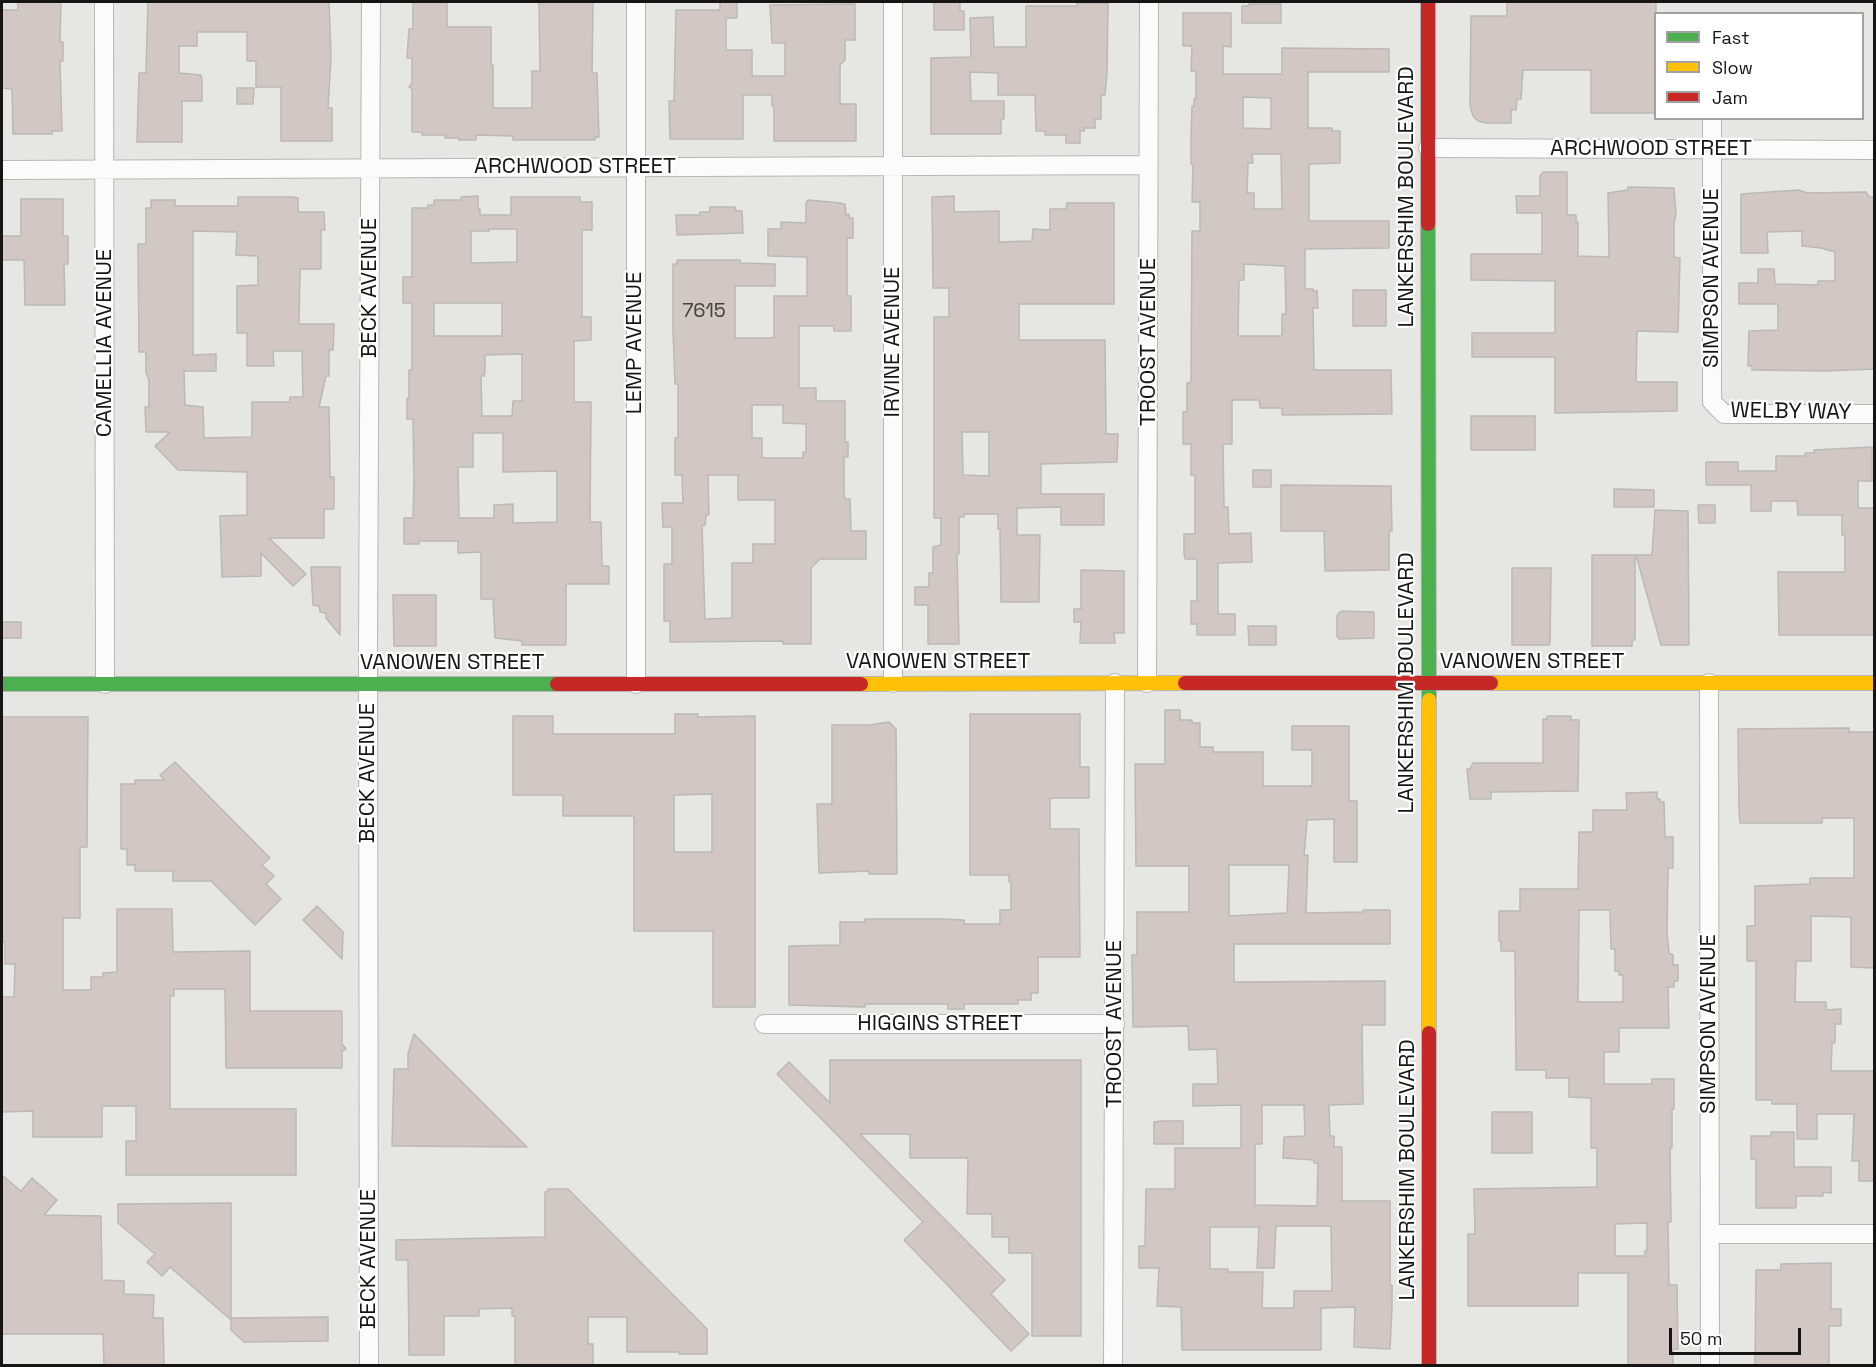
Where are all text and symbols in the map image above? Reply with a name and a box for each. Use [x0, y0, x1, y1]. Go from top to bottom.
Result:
legend [1654, 12, 1864, 120]
text: Fast [1712, 26, 1749, 49]
text: Slow [1712, 56, 1753, 79]
street label: LANKERSHIM BOULEVARD [1394, 66, 1420, 328]
text: Jam [1712, 86, 1748, 109]
street label: ARCHWOOD STREET [1550, 136, 1752, 162]
street label: ARCHWOOD STREET [474, 154, 676, 180]
street label: SIMPSON AVENUE [1699, 188, 1725, 368]
street label: BECK AVENUE [357, 218, 383, 358]
street label: CAMELLIA AVENUE [92, 249, 118, 437]
street label: TROOST AVENUE [1136, 258, 1162, 426]
street label: IRVINE AVENUE [880, 267, 906, 417]
street label: LEMP AVENUE [622, 272, 648, 414]
house number: 7615 [682, 300, 726, 324]
street label: WELBY WAY [1730, 398, 1852, 426]
street label: LANKERSHIM BOULEVARD [1394, 552, 1420, 814]
street label: VANOWEN STREET [846, 649, 1030, 675]
street label: VANOWEN STREET [1440, 649, 1624, 675]
street label: VANOWEN STREET [360, 650, 544, 676]
street label: BECK AVENUE [355, 703, 381, 843]
street label: SIMPSON AVENUE [1696, 934, 1722, 1114]
street label: TROOST AVENUE [1102, 940, 1128, 1108]
street label: HIGGINS STREET [857, 1011, 1023, 1037]
street label: LANKERSHIM BOULEVARD [1395, 1039, 1421, 1301]
street label: BECK AVENUE [356, 1189, 382, 1329]
scale bar [1672, 1316, 1804, 1354]
text: 50 m [1680, 1327, 1722, 1350]

